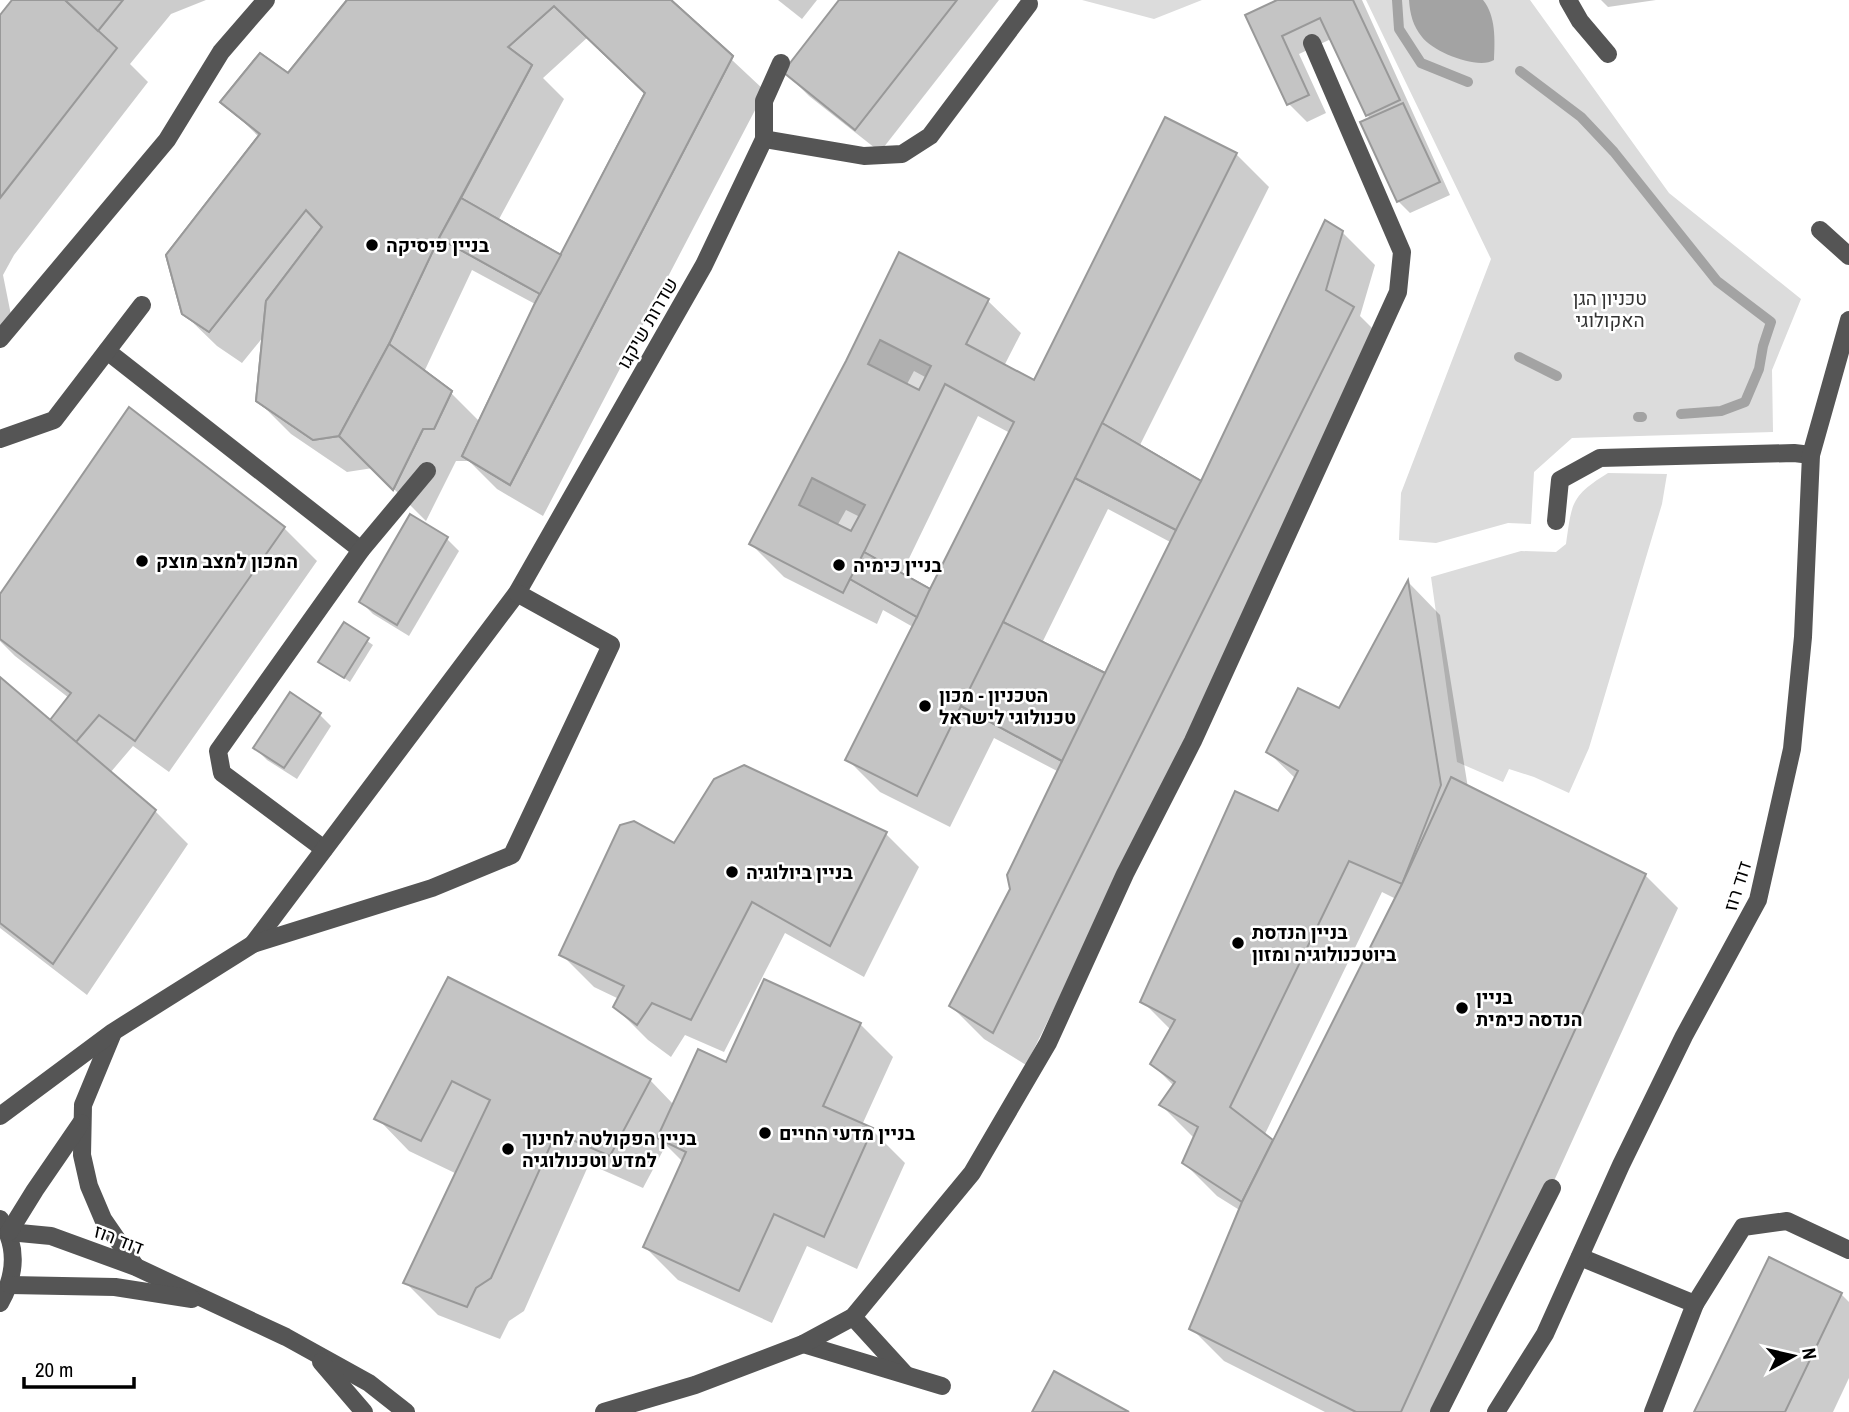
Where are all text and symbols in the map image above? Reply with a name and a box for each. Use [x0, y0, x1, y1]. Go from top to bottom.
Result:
place label: בניין פיסיקה [386, 232, 490, 258]
marker: בניין פיסיקה [364, 237, 380, 253]
street label: שדרות שיקגו [610, 272, 684, 374]
park label: טכניון הגן האקולוגי [1573, 285, 1647, 333]
place label: המכון למצב מוצק [156, 548, 298, 574]
place label: בניין כימיה [853, 552, 943, 578]
marker: המכון למצב מוצק [134, 553, 150, 569]
marker: בניין כימיה [831, 557, 847, 573]
place label: הטכניון - מכון טכנולוגי לישראל [939, 682, 1076, 730]
marker: הטכניון - מכון טכנולוגי לישראל [917, 698, 933, 714]
street label: דוד רוז [1717, 857, 1757, 914]
place label: בניין ביולוגיה [746, 859, 853, 885]
marker: בניין ביולוגיה [724, 864, 740, 880]
place label: בניין הנדסת ביוטכנולוגיה ומזון [1252, 919, 1397, 967]
marker: בניין הנדסת ביוטכנולוגיה ומזון [1230, 935, 1246, 951]
place label: בניין הנדסה כימית [1476, 984, 1583, 1032]
marker: בניין הנדסה כימית [1454, 1000, 1470, 1016]
place label: בניין מדעי החיים [779, 1120, 916, 1146]
place label: בניין הפקולטה לחינוך למדע וטכנולוגיה [522, 1125, 697, 1173]
marker: בניין מדעי החיים [757, 1125, 773, 1141]
marker: בניין הפקולטה לחינוך למדע וטכנולוגיה [500, 1141, 516, 1157]
street label: דוד רוז [90, 1218, 148, 1260]
north arrow [1758, 1321, 1828, 1391]
scale bar [24, 1346, 135, 1390]
text: N [1796, 1346, 1823, 1361]
text: 20 m [35, 1355, 73, 1384]

